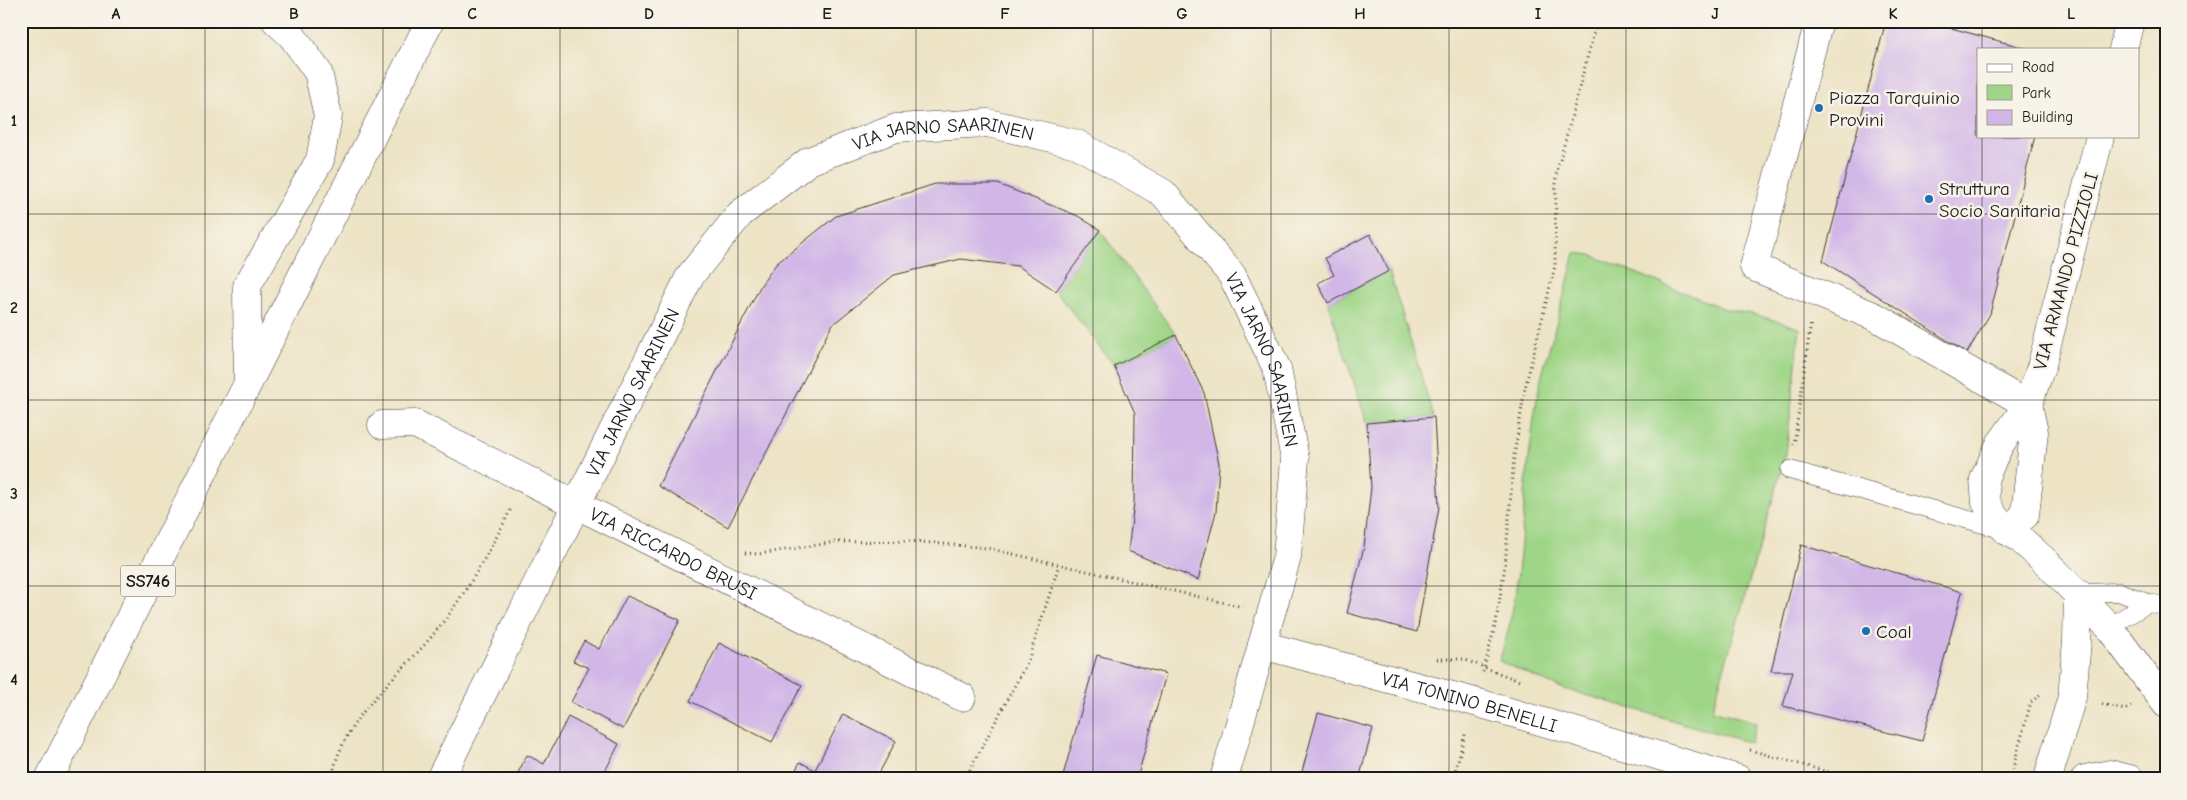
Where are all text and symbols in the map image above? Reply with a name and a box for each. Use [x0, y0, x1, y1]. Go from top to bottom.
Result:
text: A [112, 5, 121, 23]
text: B [289, 5, 299, 23]
text: C [467, 5, 477, 23]
text: D [644, 5, 654, 23]
text: E [822, 5, 832, 23]
text: F [1000, 5, 1010, 23]
text: G [1176, 5, 1188, 23]
text: H [1354, 5, 1366, 23]
text: I [1535, 5, 1541, 23]
text: J [1711, 5, 1719, 23]
text: K [1888, 5, 1898, 23]
text: L [2067, 5, 2075, 23]
legend [1977, 48, 2140, 138]
text: Road [2022, 58, 2054, 76]
text: Park [2022, 84, 2051, 102]
place label: Piazza Tarquinio Provini [1829, 87, 1960, 131]
marker: Piazza Tarquinio Provini [1813, 102, 1825, 114]
text: Building [2022, 108, 2073, 126]
text: 1 [11, 112, 17, 130]
street label: VIA JARNO SAARINEN [849, 113, 1036, 156]
street label: VIA ARMANDO PIZZIOLI [2029, 170, 2103, 372]
place label: Struttura Socio Sanitaria [1939, 178, 2061, 222]
marker: Struttura Socio Sanitaria [1923, 193, 1935, 205]
street label: VIA JARNO SAARINEN [1220, 269, 1302, 449]
text: 2 [10, 299, 18, 317]
street label: VIA JARNO SAARINEN [582, 305, 684, 480]
text: 3 [10, 485, 18, 503]
street label: VIA RICCARDO BRUSI [586, 503, 760, 605]
road number: SS746 [120, 566, 176, 596]
place label: Coal [1876, 621, 1912, 643]
marker: Coal [1860, 625, 1872, 637]
street label: VIA TONINO BENELLI [1379, 668, 1559, 737]
text: 4 [10, 671, 18, 689]

